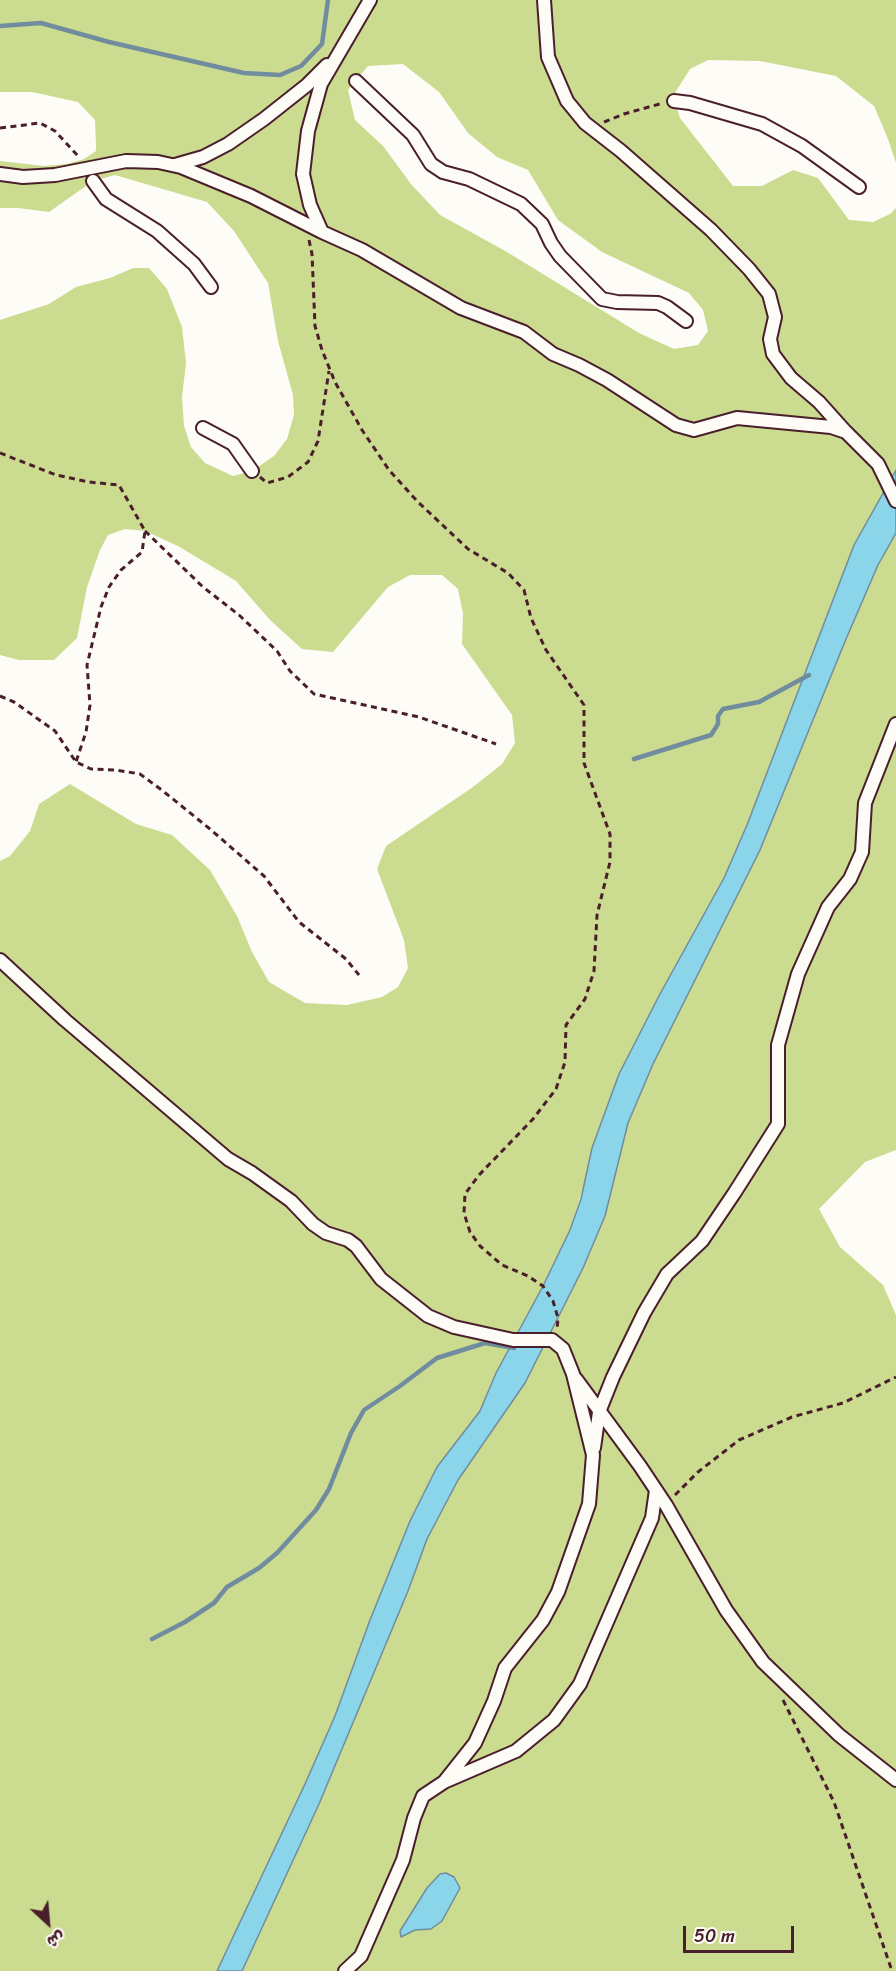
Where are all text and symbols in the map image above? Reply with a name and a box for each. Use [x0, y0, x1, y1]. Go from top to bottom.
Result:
north arrow [18, 1893, 78, 1953]
scale bar [686, 1914, 797, 1952]
text: 50 m [694, 1920, 735, 1952]
text: ش [42, 1923, 70, 1957]

